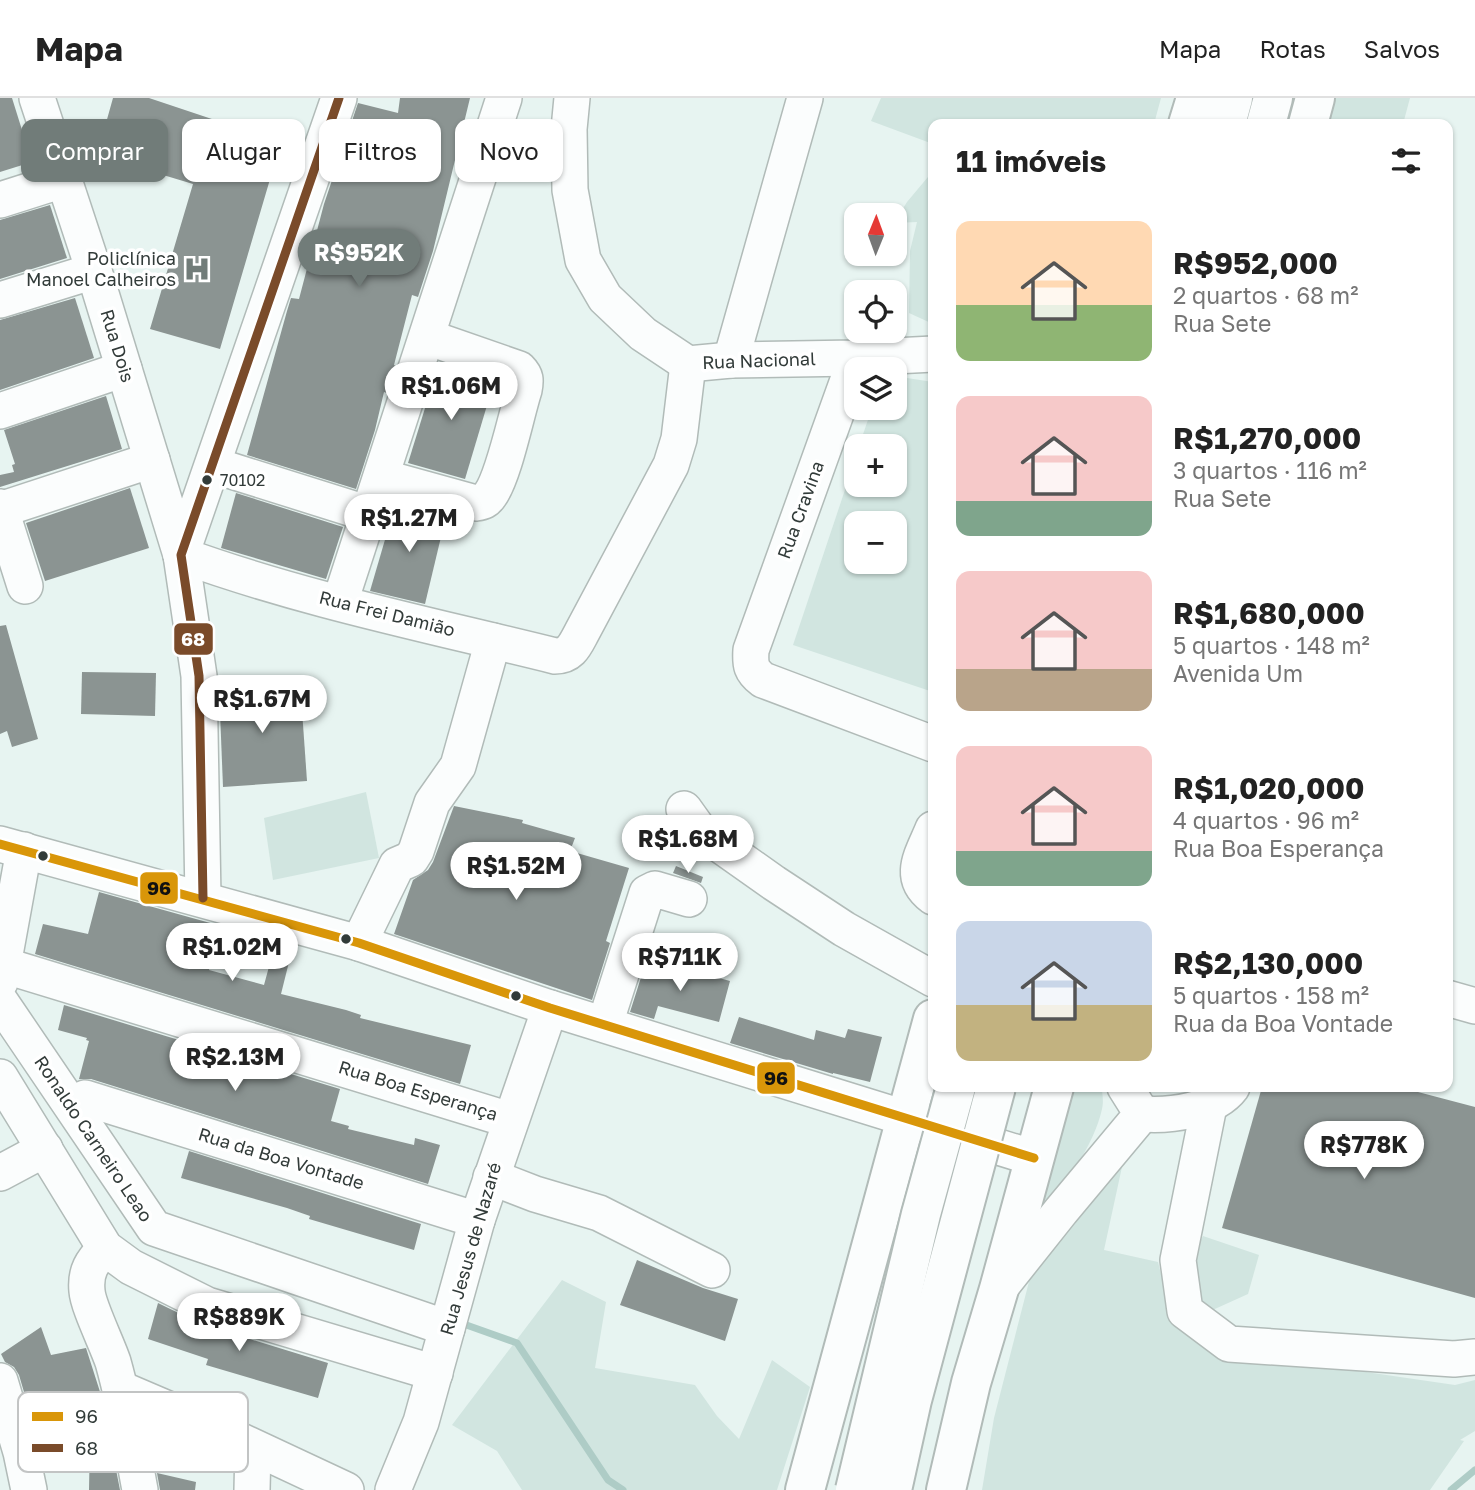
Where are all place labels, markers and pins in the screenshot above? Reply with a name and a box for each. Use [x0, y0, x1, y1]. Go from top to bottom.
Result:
pin: R$952K [302, 230, 416, 289]
place label: Policlínica Manoel Calheiros [26, 247, 176, 290]
hospital icon: Policlínica Manoel Calheiros [182, 254, 212, 284]
pin: R$1.06M [386, 362, 516, 422]
place label: 70102 [220, 470, 265, 490]
marker: 70102 [200, 473, 214, 487]
pin: R$1.27M [344, 494, 474, 554]
pin: R$1.67M [197, 676, 327, 735]
pin: R$1.68M [623, 816, 753, 875]
pin: R$1.52M [451, 842, 581, 902]
unlabelled marker [36, 849, 50, 863]
pin: R$1.02M [167, 924, 297, 983]
unlabelled marker [339, 932, 353, 946]
pin: R$711K [623, 934, 737, 993]
unlabelled marker [509, 989, 523, 1003]
pin: R$2.13M [170, 1034, 300, 1093]
pin: R$778K [1307, 1122, 1421, 1181]
pin: R$889K [182, 1294, 296, 1353]

